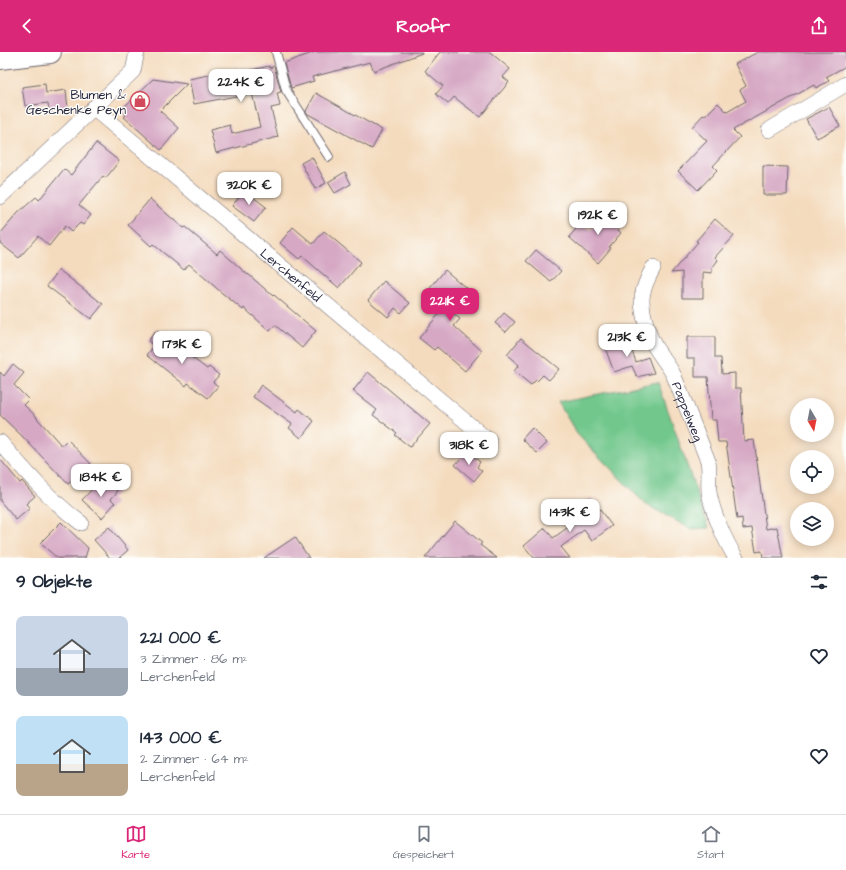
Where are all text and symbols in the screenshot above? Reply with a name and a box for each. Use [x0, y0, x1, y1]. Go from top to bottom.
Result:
text: Roofr [396, 14, 450, 39]
icon: back [16, 15, 38, 37]
icon: share [808, 15, 830, 37]
pin: 224K € [208, 69, 274, 103]
text: 224K € [217, 73, 265, 91]
place label: Blumen & Geschenke Peyn [26, 86, 127, 120]
shop icon: Blumen & Geschenke Peyn [129, 90, 151, 112]
pin: 320K € [216, 172, 282, 206]
text: 320K € [226, 176, 272, 194]
pin: 192K € [565, 202, 631, 236]
text: 192K € [578, 206, 618, 224]
street label: Lerchenfeld [256, 244, 325, 307]
pin: 221K € [417, 288, 483, 322]
text: 221K € [430, 292, 470, 310]
pin: 213K € [594, 324, 660, 358]
text: 213K € [607, 328, 647, 346]
pin: 173K € [149, 331, 215, 365]
text: 173K € [162, 335, 202, 353]
street label: Pappelweg [667, 379, 707, 445]
north arrow [790, 398, 834, 442]
map controls [790, 398, 834, 546]
pin: 318K € [436, 432, 502, 466]
text: 318K € [449, 436, 489, 454]
button: locate [790, 450, 834, 494]
pin: 184K € [68, 464, 134, 498]
text: 184K € [80, 468, 122, 486]
pin: 143K € [537, 499, 603, 533]
button: layers [790, 502, 834, 546]
text: 143K € [550, 503, 590, 521]
text: 9 Objekte [16, 570, 92, 594]
icon: filters [808, 571, 830, 593]
text: 221 000 € [140, 626, 221, 650]
icon: home [48, 632, 96, 680]
icon: heart [808, 645, 830, 667]
text: 3 Zimmer · 86 m² [140, 650, 247, 668]
text: Lerchenfeld [140, 668, 215, 686]
text: 143 000 € [140, 726, 222, 750]
icon: home [48, 732, 96, 780]
icon: heart [808, 745, 830, 767]
text: 2 Zimmer · 64 m² [140, 750, 249, 768]
text: Lerchenfeld [140, 768, 215, 786]
tab: Karte [121, 823, 150, 862]
tab: Gespeichert [393, 823, 454, 862]
tab: Start [697, 823, 725, 862]

